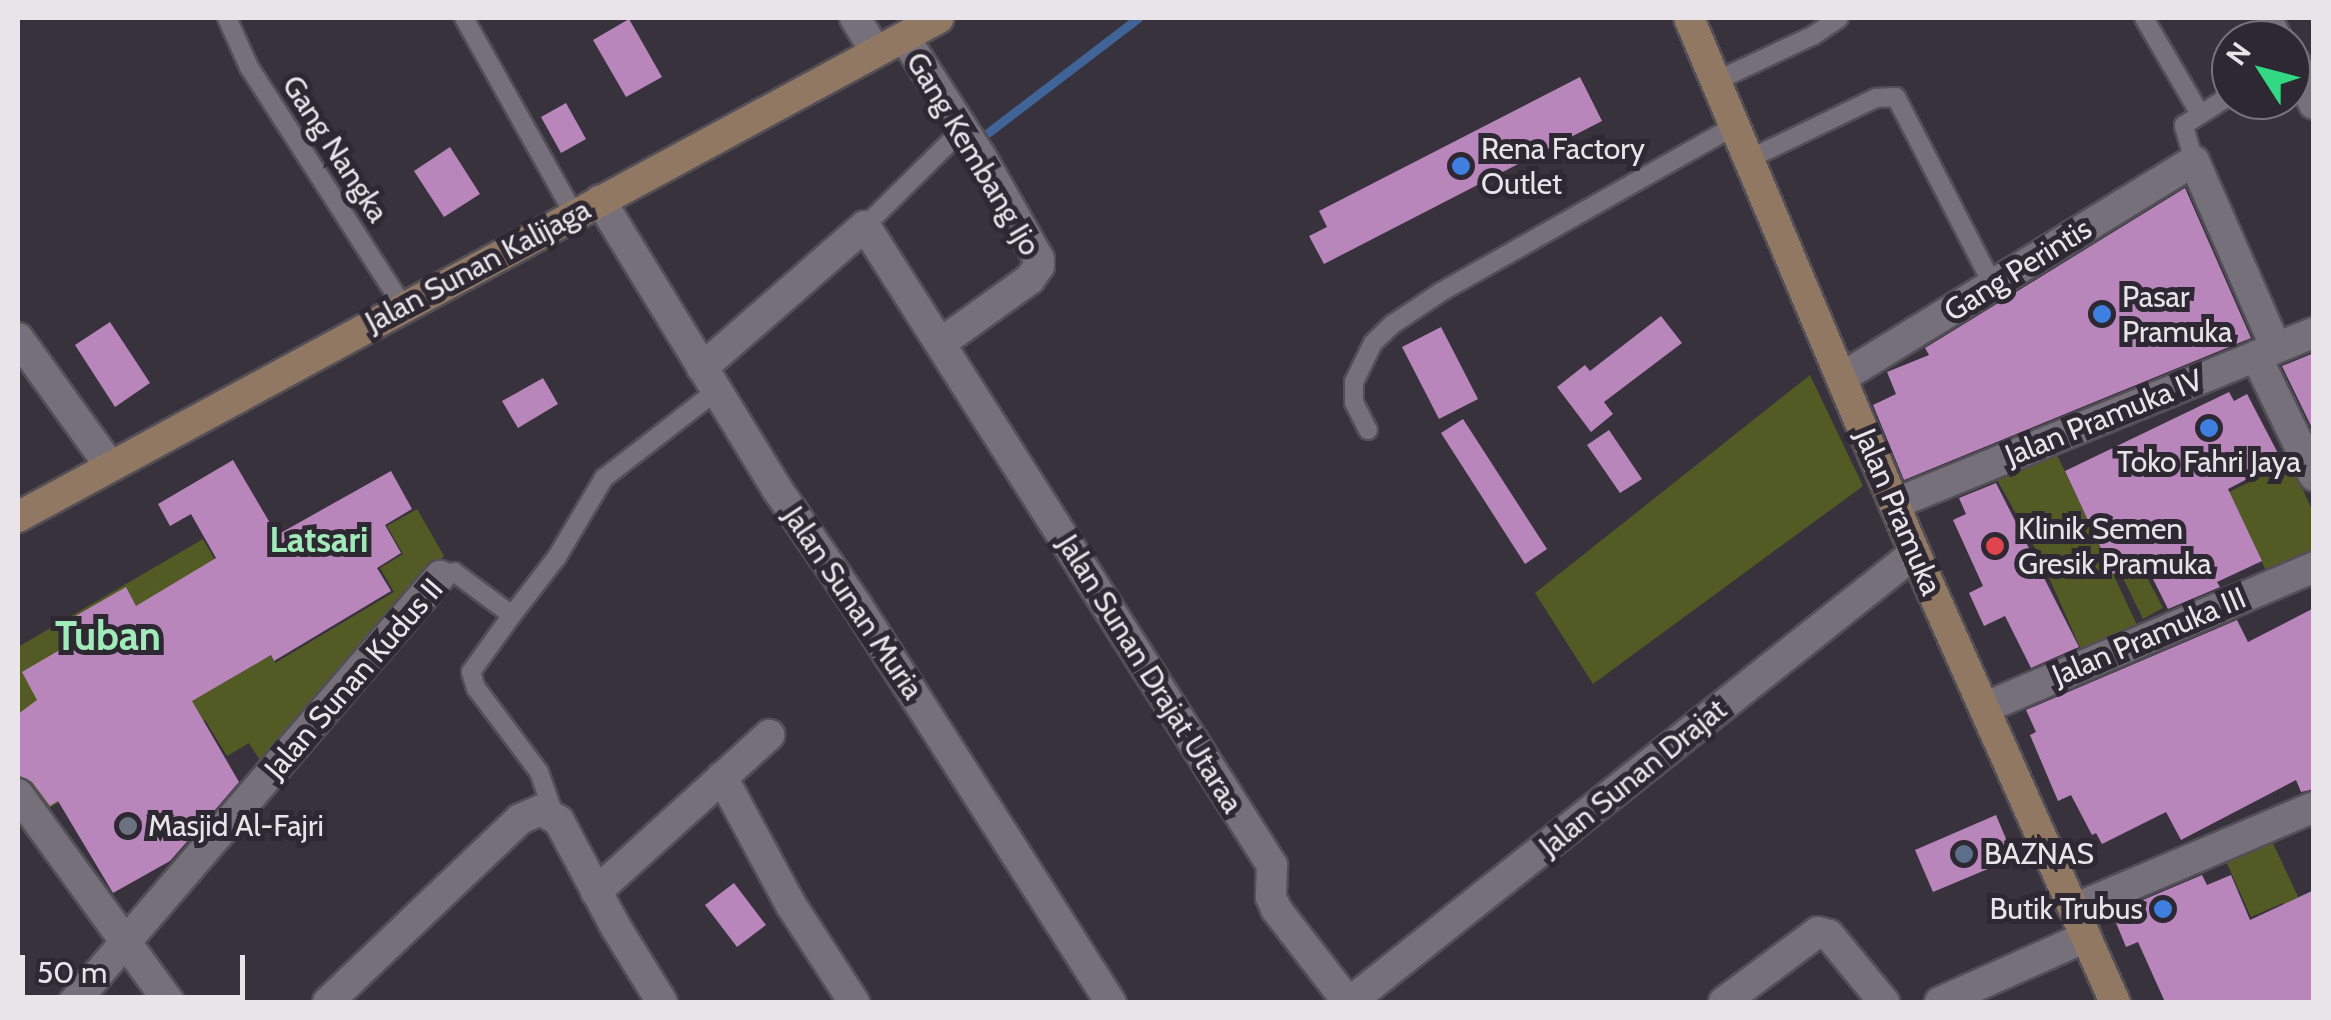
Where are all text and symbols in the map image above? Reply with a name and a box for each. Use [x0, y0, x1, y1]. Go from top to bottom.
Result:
north arrow [2211, 20, 2311, 120]
text: N [2219, 36, 2258, 72]
street label: Gang Kembang Ijo [898, 46, 1048, 262]
street label: Gang Nangka [274, 69, 396, 229]
place label: Rena Factory Outlet [1481, 131, 1645, 202]
marker: Rena Factory Outlet [1450, 155, 1472, 177]
street label: Jalan Sunan Kalijaga [359, 192, 597, 340]
street label: Gang Perintis [1938, 211, 2098, 329]
place label: Pasar Pramuka [2122, 279, 2232, 350]
marker: Pasar Pramuka [2091, 303, 2113, 325]
street label: Jalan Pramuka IV [2000, 362, 2208, 474]
marker: Toko Fahri Jaya [2198, 417, 2220, 439]
street label: Jalan Pramuka [1847, 423, 1949, 601]
place label: Toko Fahri Jaya [2117, 444, 2301, 480]
street label: Jalan Sunan Muria [775, 500, 931, 706]
place label: Klinik Semen Gresik Pramuka [2018, 511, 2212, 582]
district label: Latsari [270, 519, 368, 561]
street label: Jalan Sunan Drajat Utaraa [1050, 528, 1250, 820]
marker: Klinik Semen Gresik Pramuka [1982, 533, 2008, 559]
street label: Jalan Sunan Kudus II [257, 572, 451, 786]
street label: Jalan Pramuka III [2047, 580, 2251, 694]
district label: Tuban [55, 612, 161, 660]
street label: Jalan Sunan Drajat [1532, 692, 1734, 864]
place label: Masjid Al-Fajri [148, 808, 324, 844]
marker: Masjid Al-Fajri [117, 815, 139, 837]
place label: BAZNAS [1984, 836, 2094, 872]
marker: BAZNAS [1953, 843, 1975, 865]
place label: Butik Trubus [1990, 891, 2143, 927]
marker: Butik Trubus [2152, 898, 2174, 920]
scale bar [25, 935, 250, 997]
text: 50 m [37, 954, 107, 991]

